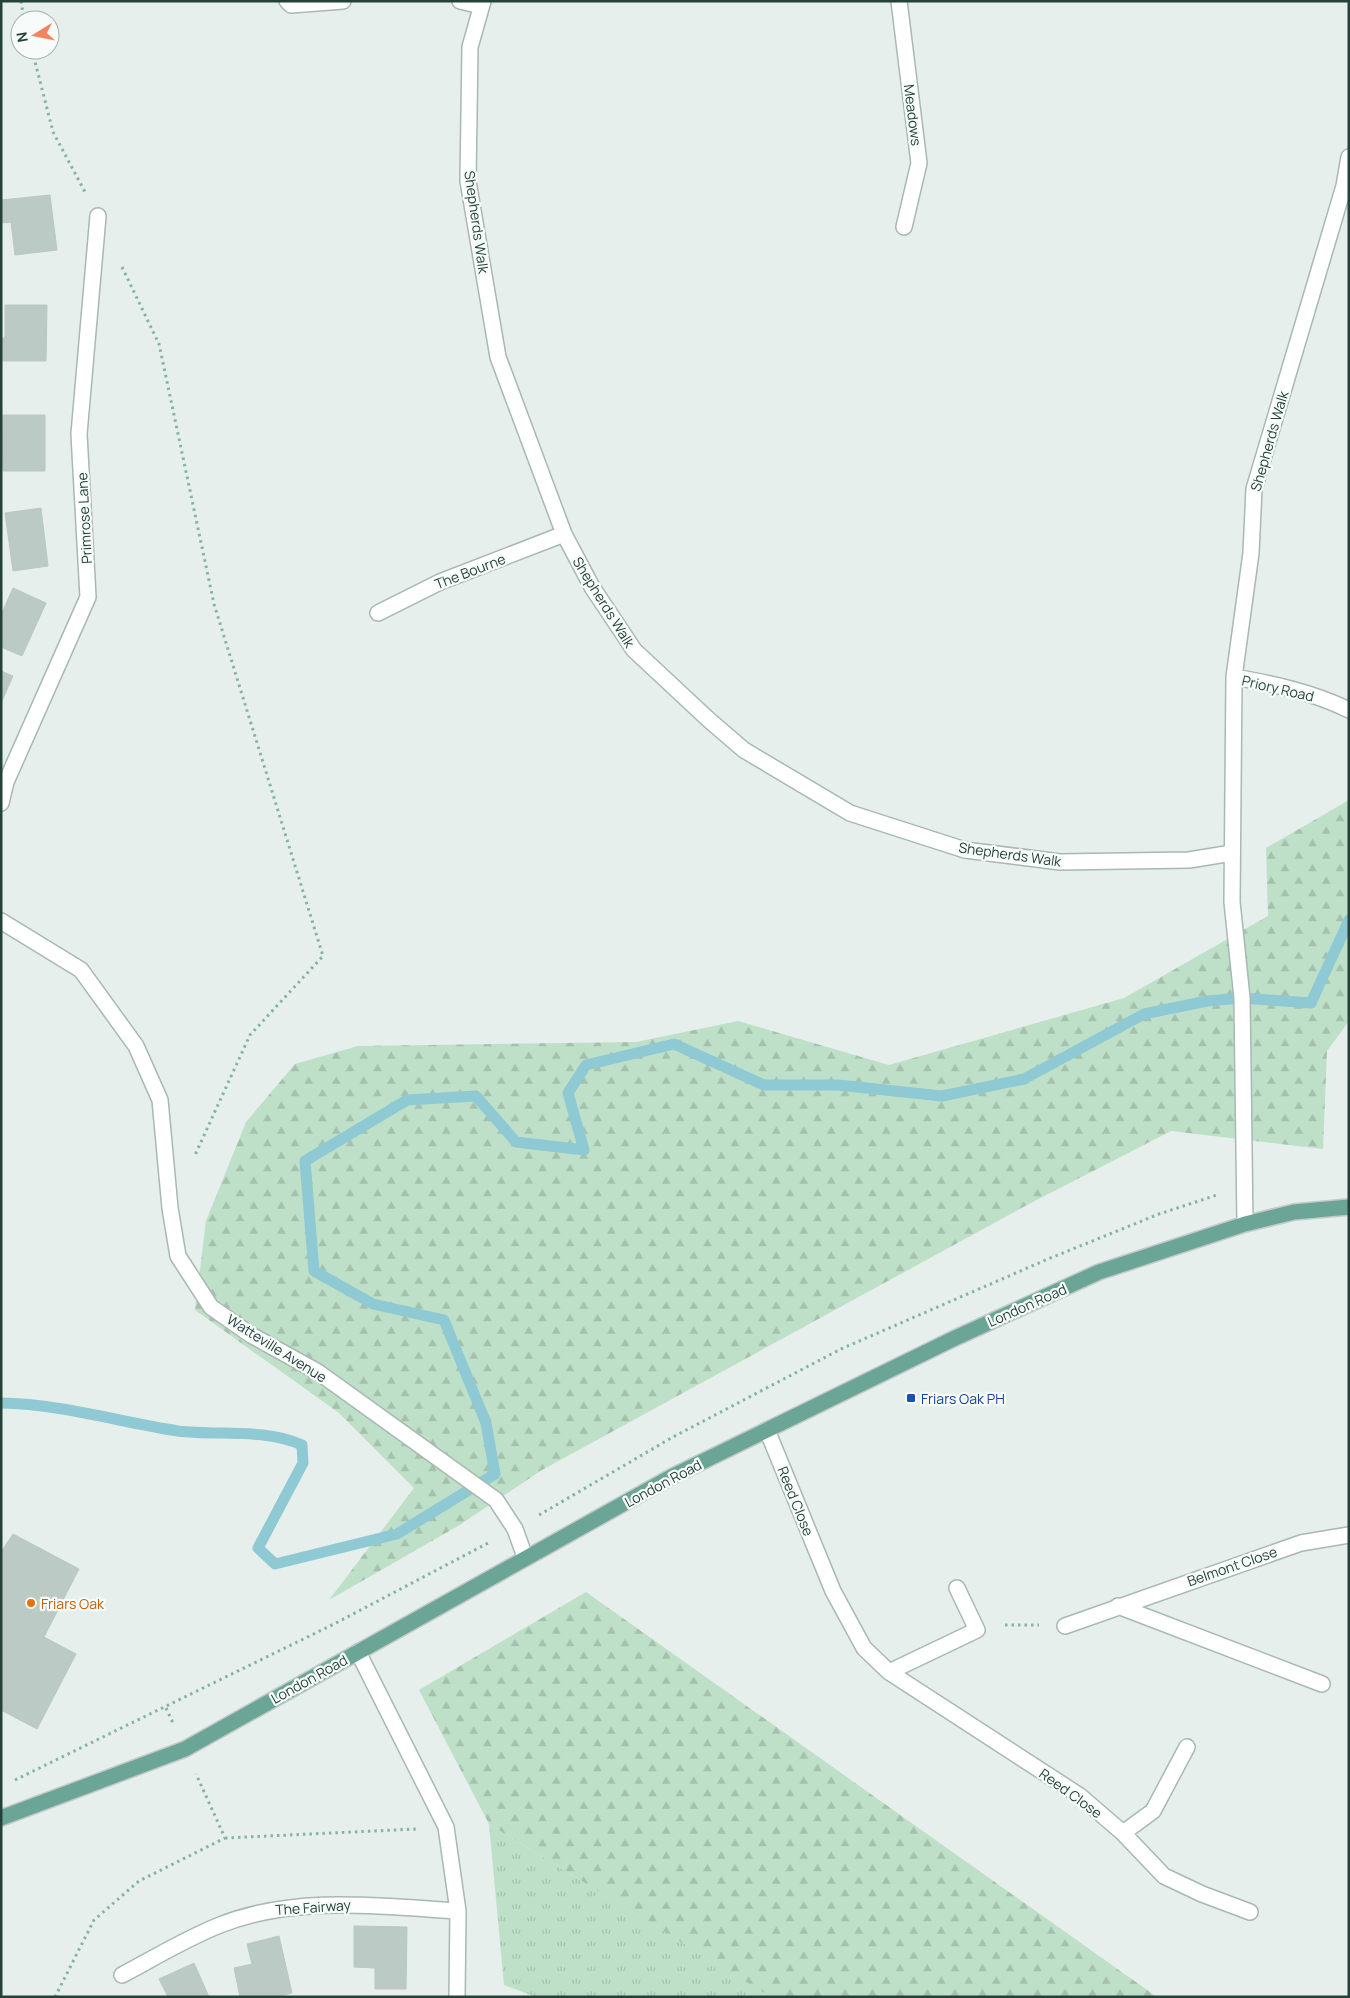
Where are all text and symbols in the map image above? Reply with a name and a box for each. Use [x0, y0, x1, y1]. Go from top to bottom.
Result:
north arrow [10, 10, 60, 60]
text: N [11, 31, 32, 44]
street label: Meadows [900, 83, 926, 147]
street label: Shepherds Walk [460, 169, 494, 276]
street label: Shepherds Walk [1246, 388, 1293, 493]
street label: Primrose Lane [72, 472, 96, 564]
street label: The Bourne [432, 549, 508, 593]
street label: Shepherds Walk [569, 553, 640, 652]
street label: Priory Road [1240, 670, 1316, 706]
street label: Shepherds Walk [957, 837, 1064, 871]
street label: London Road [985, 1279, 1069, 1331]
street label: Watteville Avenue [223, 1310, 331, 1386]
place label: Friars Oak PH [921, 1389, 1005, 1408]
marker: Friars Oak PH [905, 1392, 917, 1404]
street label: London Road [621, 1455, 705, 1511]
street label: Reed Close [773, 1463, 819, 1539]
street label: Belmont Close [1185, 1542, 1279, 1590]
place label: Friars Oak [41, 1594, 105, 1613]
marker: Friars Oak [25, 1597, 37, 1609]
street label: London Road [267, 1650, 351, 1708]
street label: Reed Close [1036, 1764, 1106, 1822]
street label: The Fairway [275, 1895, 352, 1919]

